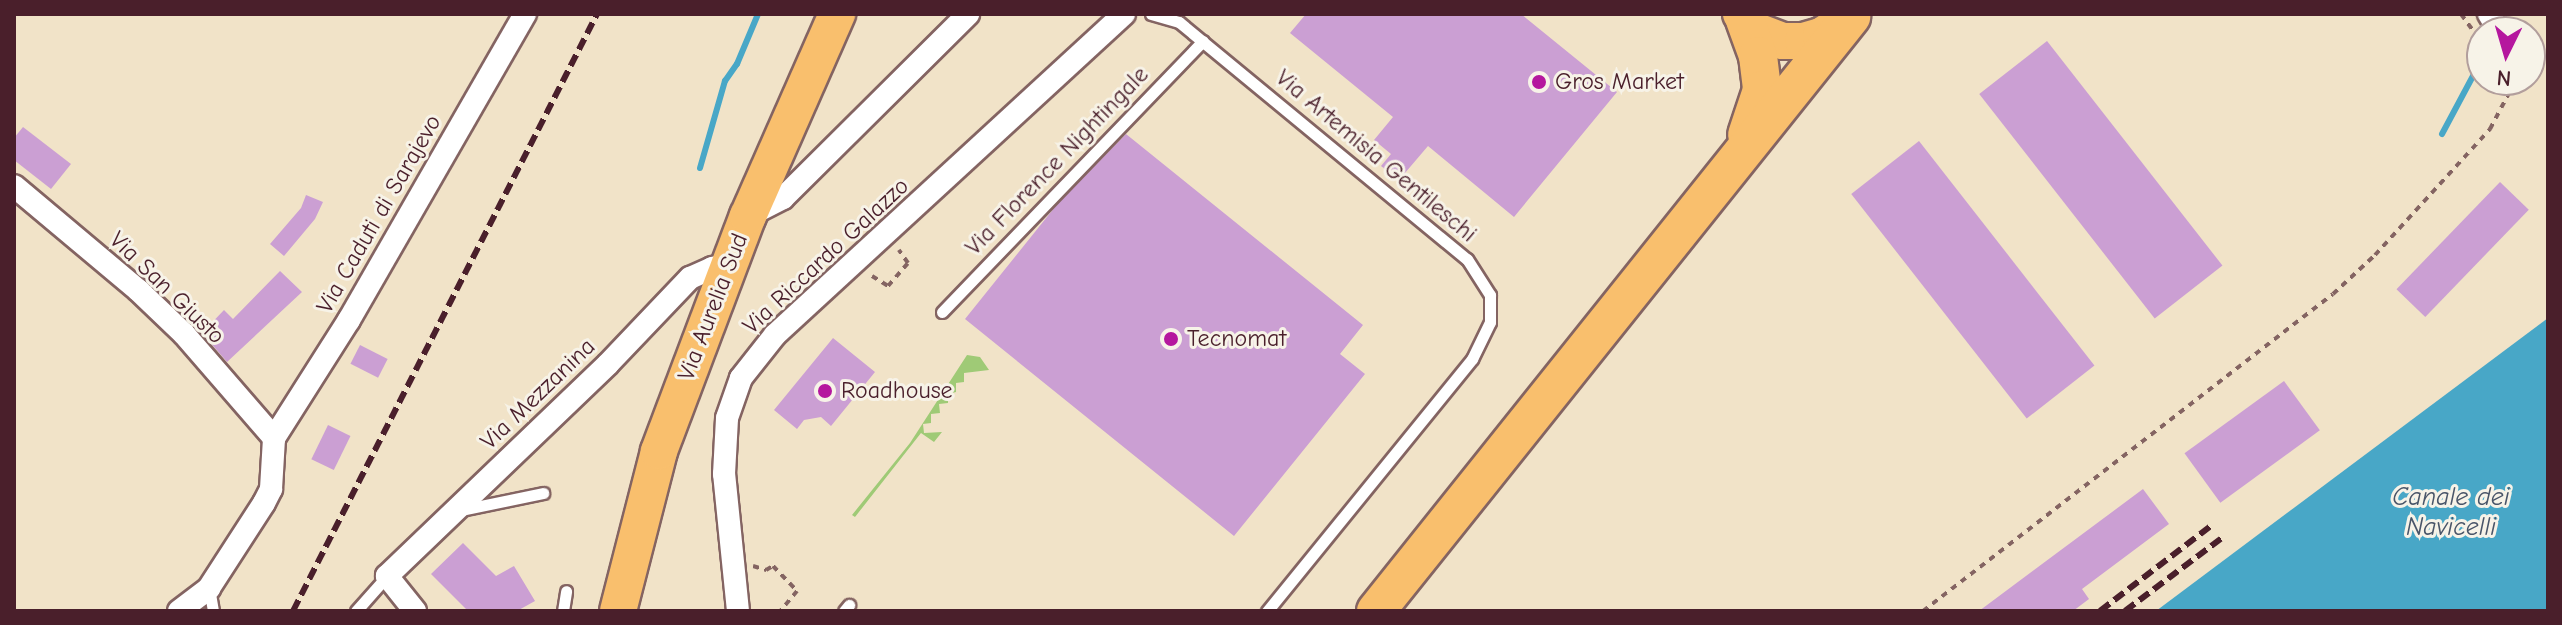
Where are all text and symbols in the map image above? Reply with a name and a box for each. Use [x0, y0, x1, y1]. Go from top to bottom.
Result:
north arrow [2466, 16, 2546, 96]
street label: Via Florence Nightingale [959, 61, 1155, 261]
street label: Via Artemisia Gentileschi [1270, 64, 1482, 248]
text: N [2496, 64, 2512, 91]
place label: Gros Market [1555, 68, 1684, 96]
marker: Gros Market [1530, 73, 1548, 91]
street label: Via Caduti di Sarajevo [310, 110, 448, 318]
street label: Via Riccardo Galazzo [737, 172, 915, 340]
street label: Via San Giusto [103, 226, 231, 350]
street label: Via Aurelia Sud [672, 229, 754, 385]
place label: Tecnomat [1187, 325, 1286, 353]
marker: Tecnomat [1162, 330, 1180, 348]
street label: Via Mezzanina [475, 332, 601, 456]
place label: Roadhouse [841, 377, 953, 405]
marker: Roadhouse [816, 382, 834, 400]
water label: Canale dei Navicelli [2392, 482, 2510, 544]

